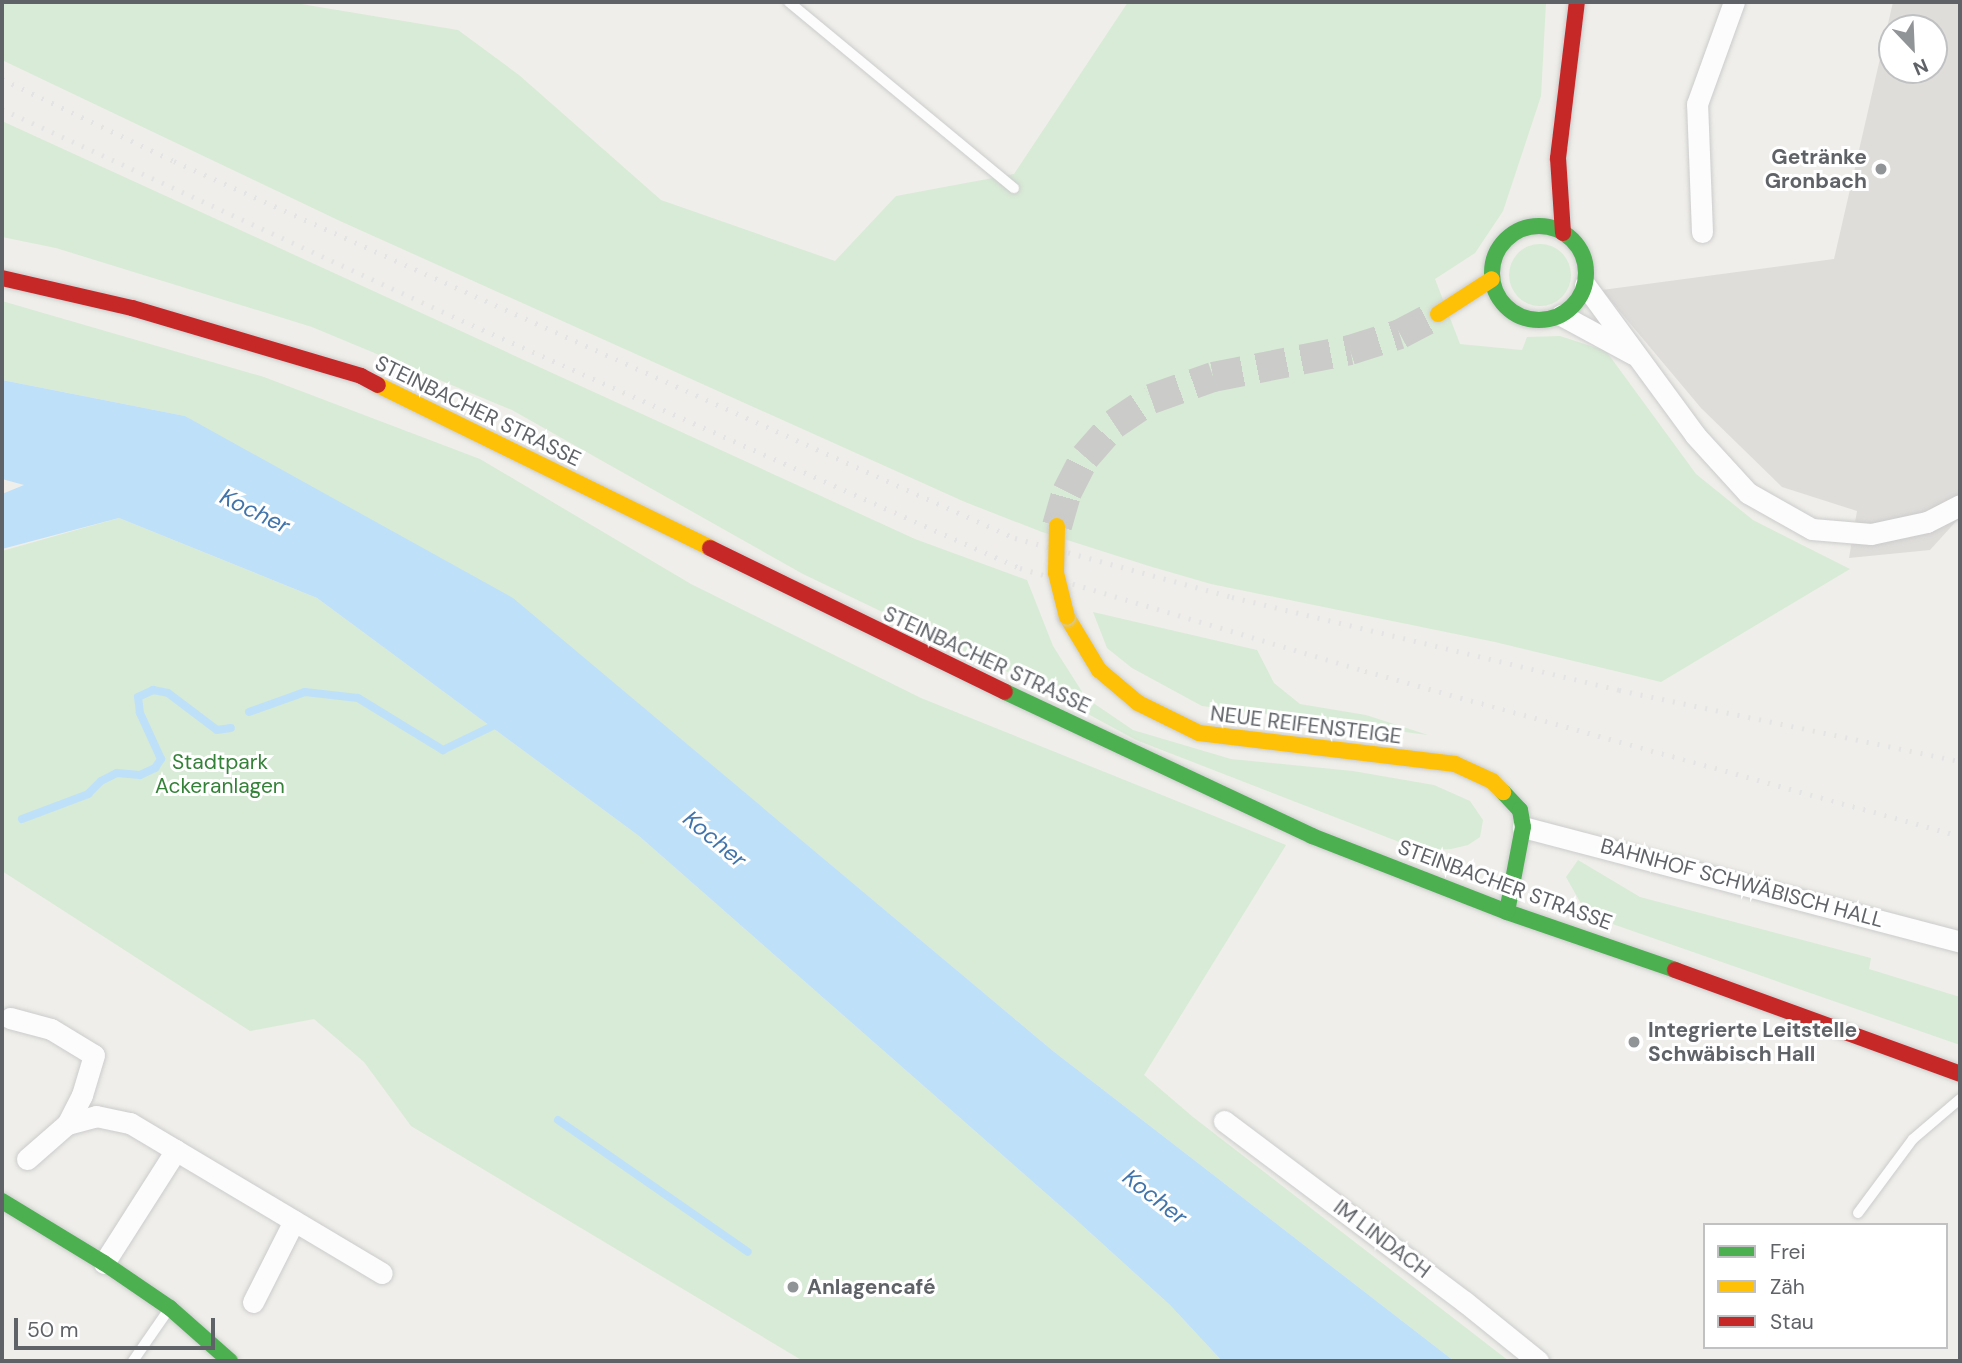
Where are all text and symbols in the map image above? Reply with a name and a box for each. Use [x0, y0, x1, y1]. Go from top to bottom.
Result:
north arrow [1878, 14, 1948, 84]
text: N [1909, 53, 1932, 81]
place label: Getränke Gronbach [1765, 144, 1867, 194]
marker: Getränke Gronbach [1873, 161, 1889, 177]
street label: STEINBACHER STRASSE [371, 350, 585, 472]
water label: Kocher [216, 482, 294, 540]
street label: STEINBACHER STRASSE [879, 601, 1095, 719]
street label: NEUE REIFENSTEIGE [1209, 701, 1403, 749]
park label: Stadtpark Ackeranlagen [155, 749, 285, 799]
water label: Kocher [678, 805, 752, 873]
street label: BAHNHOF SCHWÄBISCH HALL [1598, 833, 1886, 933]
street label: STEINBACHER STRASSE [1395, 835, 1615, 935]
place label: Integrierte Leitstelle Schwäbisch Hall [1648, 1017, 1857, 1067]
marker: Integrierte Leitstelle Schwäbisch Hall [1626, 1034, 1642, 1050]
water label: Kocher [1117, 1163, 1193, 1231]
street label: IM LINDACH [1329, 1194, 1435, 1284]
legend [1703, 1223, 1948, 1349]
text: Frei [1770, 1238, 1806, 1266]
text: Zäh [1770, 1273, 1805, 1301]
place label: Anlagencafé [807, 1274, 936, 1300]
marker: Anlagencafé [785, 1279, 801, 1295]
scale bar [18, 1304, 219, 1348]
text: Stau [1770, 1308, 1814, 1336]
text: 50 m [27, 1316, 78, 1344]

